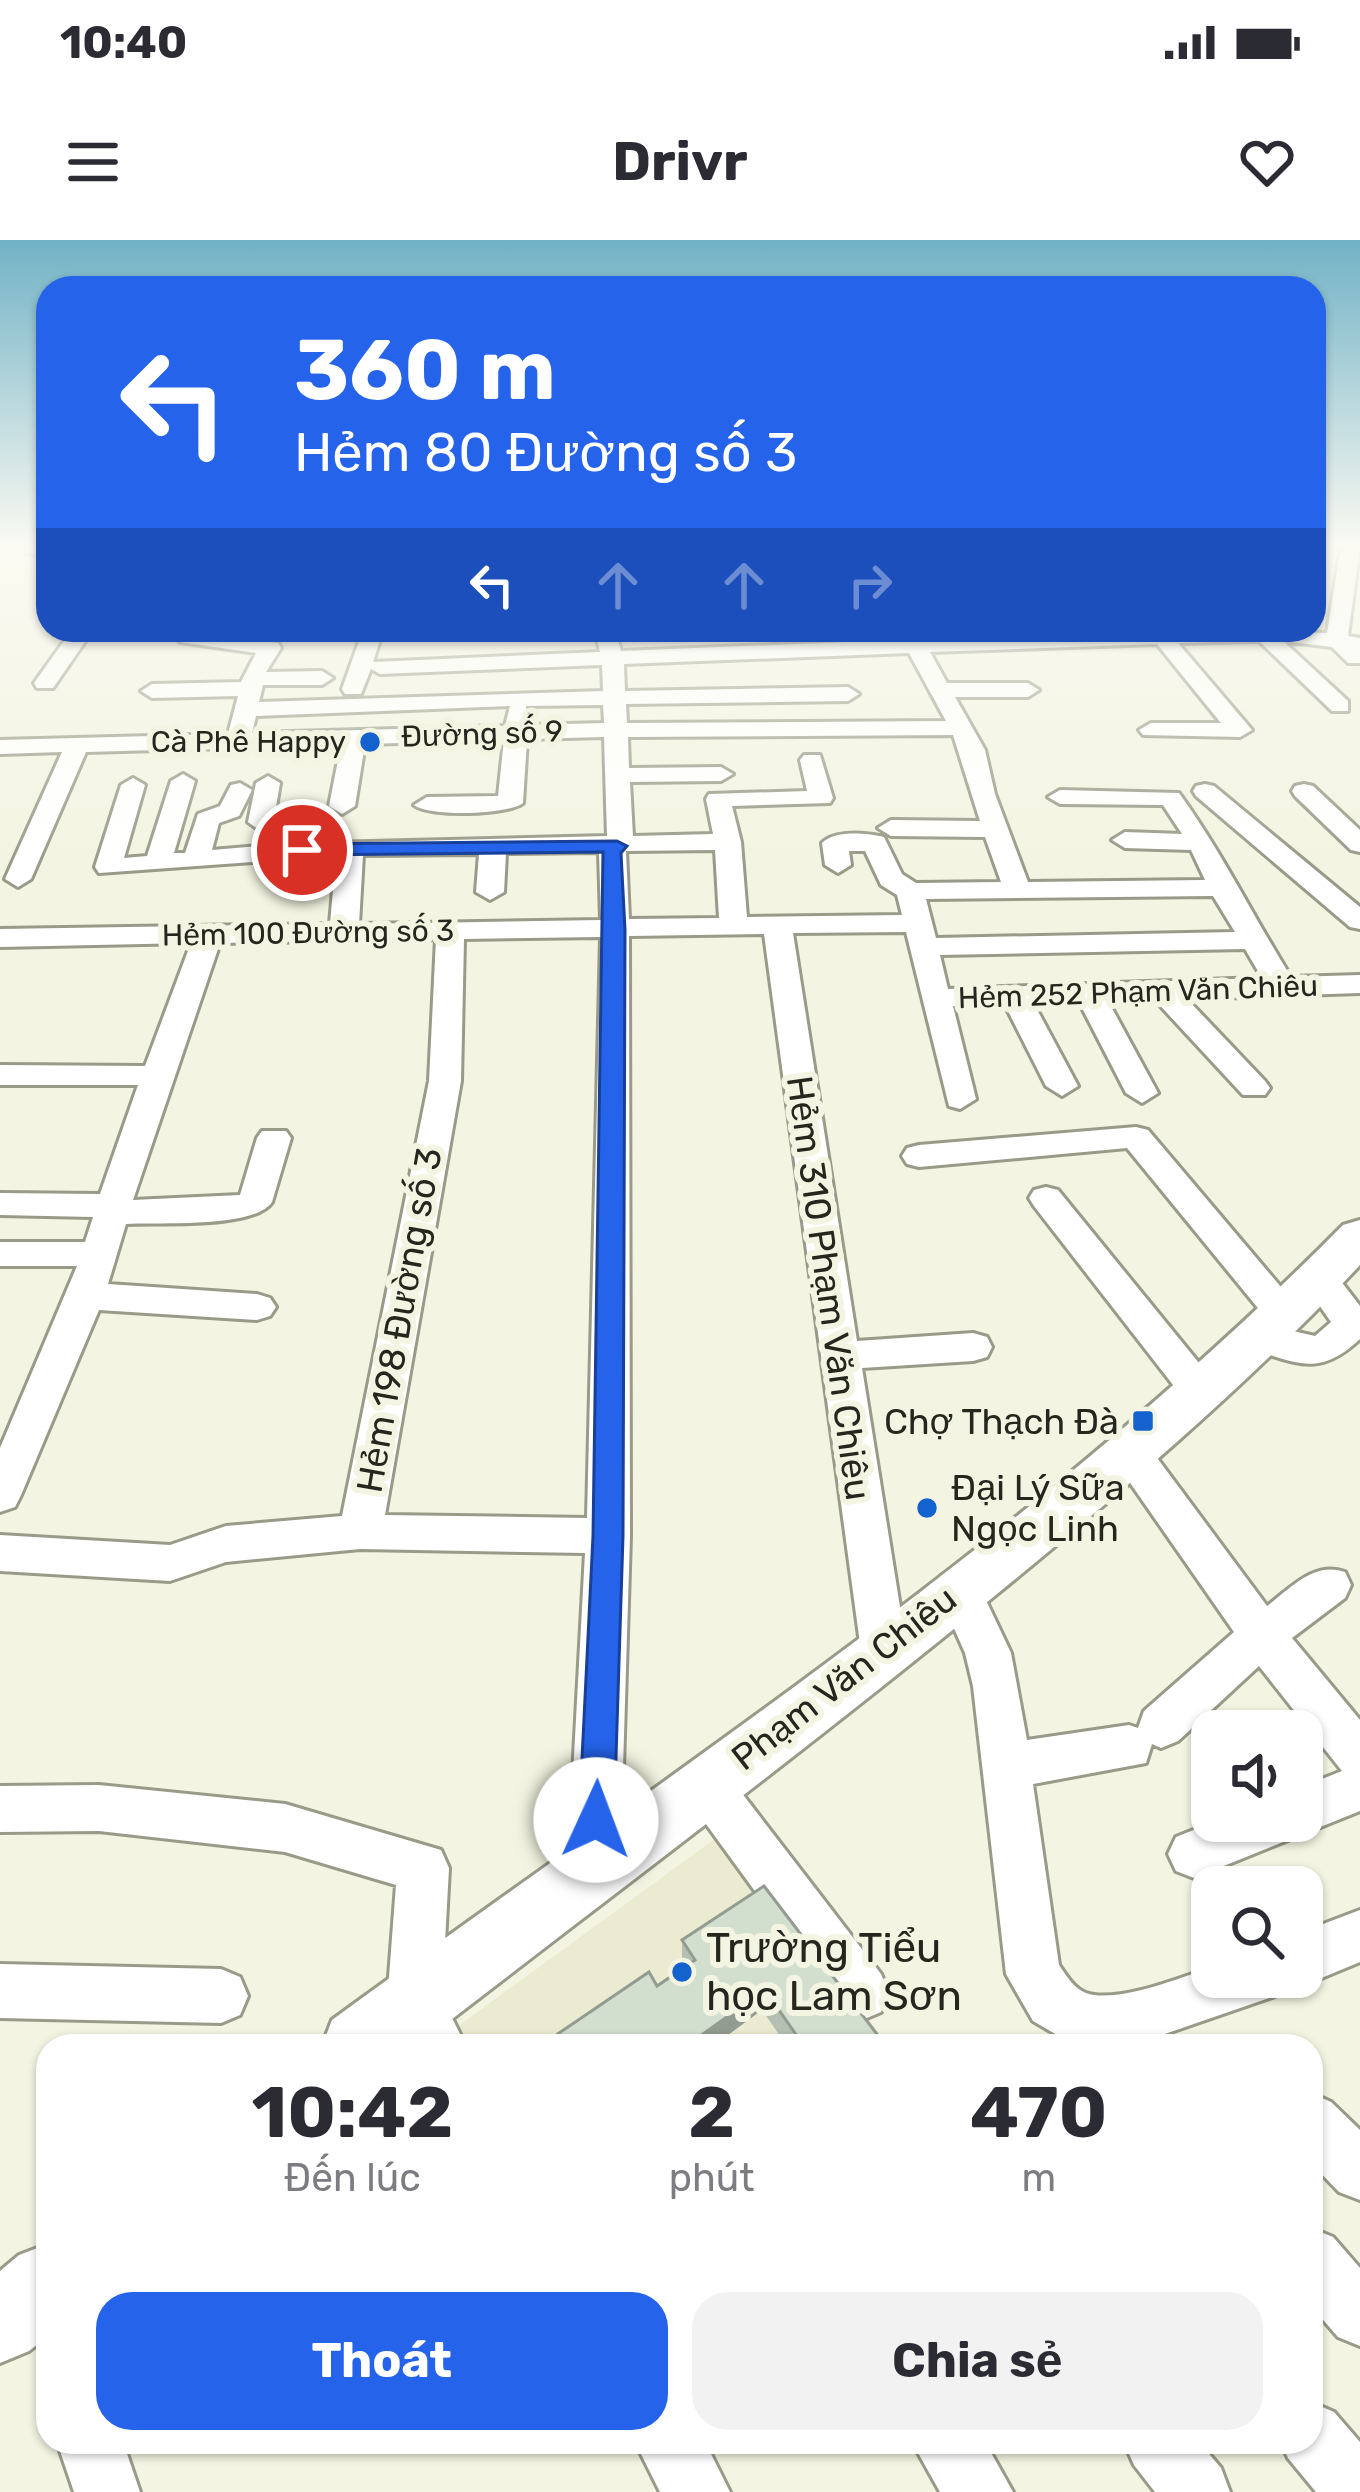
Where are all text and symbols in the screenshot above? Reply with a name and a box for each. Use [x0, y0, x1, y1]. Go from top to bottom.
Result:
text: 10:40 [60, 16, 187, 69]
icon: menu [60, 129, 126, 195]
icon: heart [1234, 129, 1300, 195]
text: Drivr [612, 130, 748, 194]
text: 360 m [294, 320, 556, 420]
icon: left [96, 324, 252, 480]
text: Hẻm 80 Đường số 3 [294, 421, 797, 485]
icon: left [459, 552, 525, 618]
icon: ahead [585, 552, 651, 618]
icon: ahead [711, 552, 777, 618]
icon: right [837, 552, 903, 618]
street label: Đường số 9 [401, 713, 563, 755]
place label: Cà Phê Happy [151, 724, 346, 760]
marker: Cà Phê Happy [357, 729, 383, 755]
pin [251, 799, 353, 901]
icon: arrive [269, 817, 335, 883]
street label: Hẻm 100 Đường số 3 [161, 912, 455, 954]
street label: Hẻm 252 Phạm Văn Chiêu [957, 968, 1319, 1016]
street label: Hẻm 310 Phạm Văn Chiêu [778, 1073, 880, 1503]
street label: Hẻm 198 Đường số 3 [347, 1144, 451, 1496]
place label: Chợ Thạch Đà [884, 1400, 1119, 1443]
marker: Chợ Thạch Đà [1130, 1408, 1156, 1434]
place label: Đại Lý Sữa Ngọc Linh [951, 1466, 1125, 1550]
marker: Đại Lý Sữa Ngọc Linh [914, 1495, 940, 1521]
street label: Phạm Văn Chiêu [723, 1577, 965, 1779]
map controls [1191, 1710, 1323, 1998]
button: sound [1191, 1710, 1323, 1842]
position arrow [533, 1757, 659, 1883]
button: search [1191, 1866, 1323, 1998]
place label: Trường Tiểu học Lam Sơn [706, 1923, 962, 2021]
marker: Trường Tiểu học Lam Sơn [669, 1959, 695, 1985]
text: 10:42 [251, 2070, 453, 2155]
text: 2 [688, 2070, 735, 2155]
text: 470 [970, 2070, 1108, 2155]
text: Đến lúc [284, 2155, 421, 2201]
text: phút [669, 2155, 754, 2201]
text: m [1021, 2155, 1056, 2201]
button: Thoát [96, 2292, 668, 2430]
button: Chia sẻ [692, 2292, 1263, 2430]

